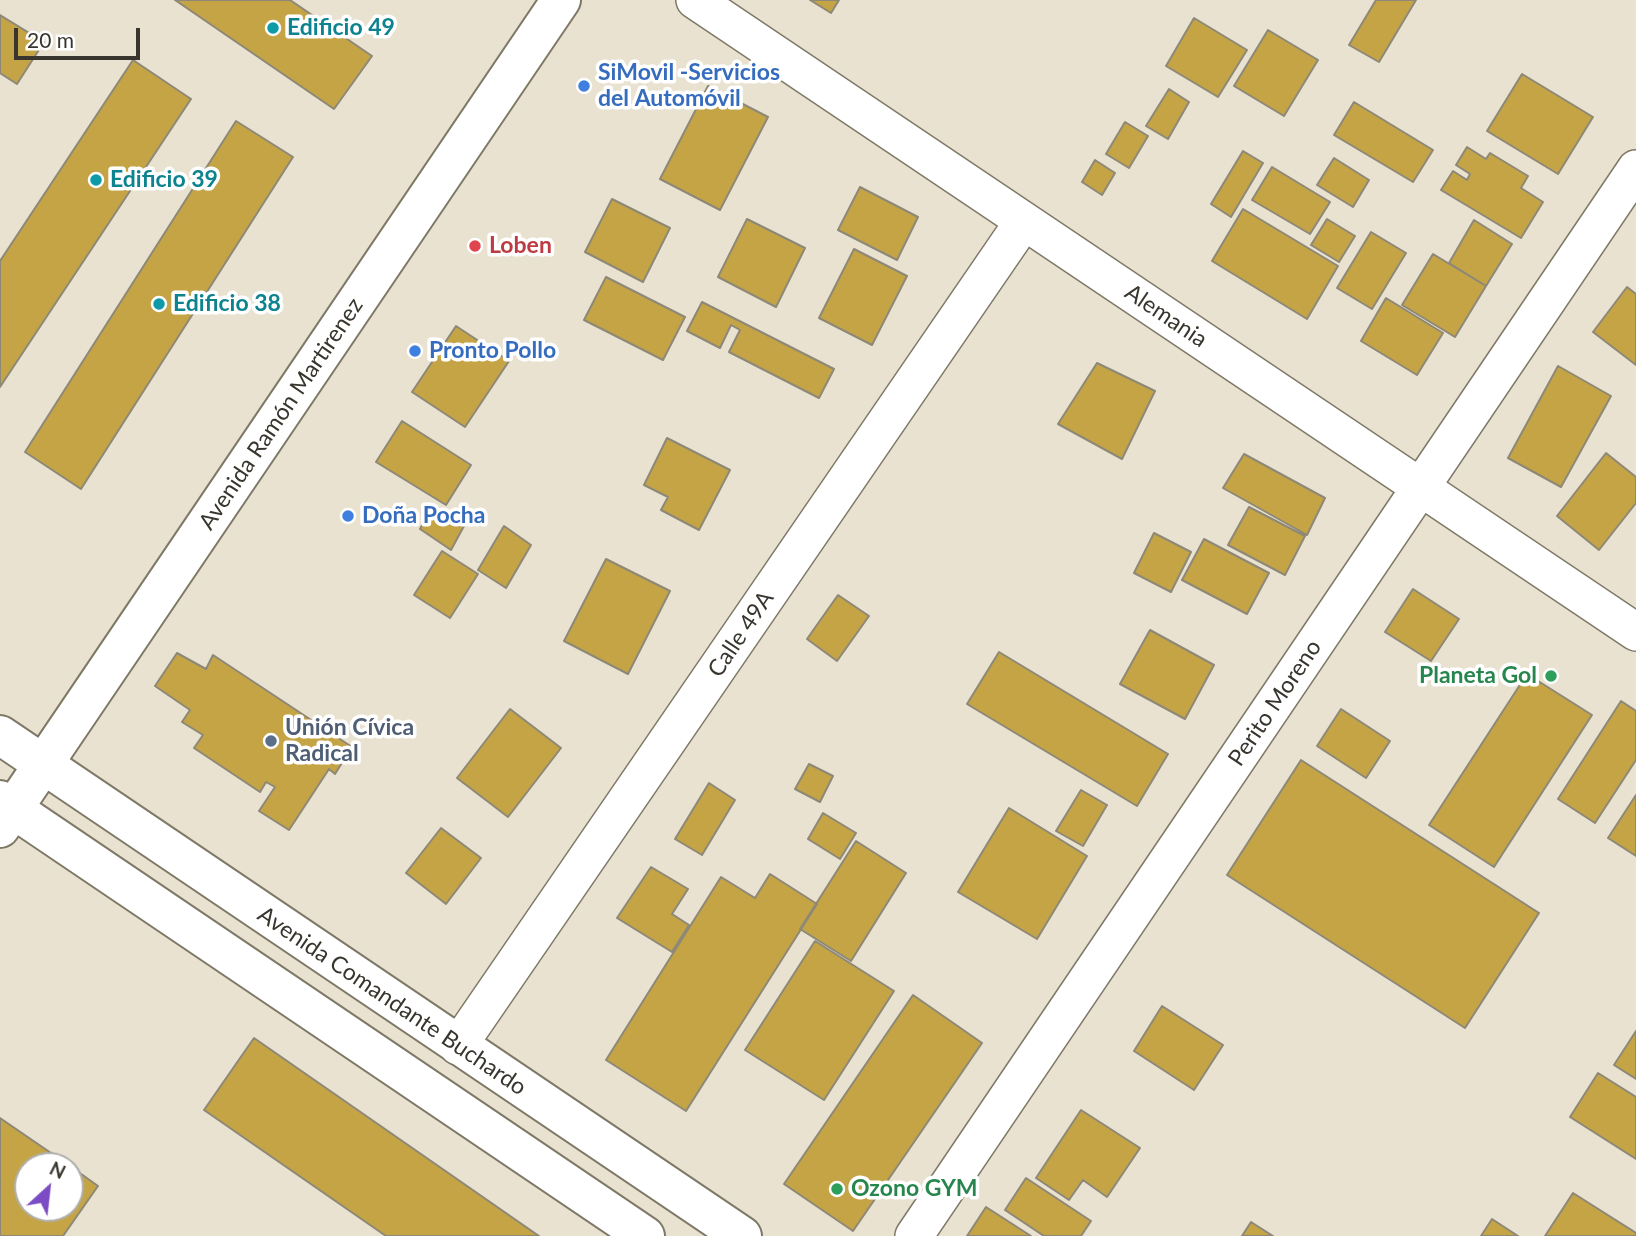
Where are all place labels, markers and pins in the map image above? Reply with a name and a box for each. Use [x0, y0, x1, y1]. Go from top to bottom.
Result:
place label: Edificio 49 [287, 14, 395, 42]
marker: Edificio 49 [265, 20, 281, 36]
place label: SiMovil -Servicios del Automóvil [598, 59, 780, 113]
marker: SiMovil -Servicios del Automóvil [576, 78, 592, 94]
place label: Edificio 39 [110, 166, 218, 194]
marker: Edificio 39 [88, 172, 104, 188]
place label: Loben [489, 232, 552, 260]
marker: Loben [467, 238, 483, 254]
place label: Edificio 38 [173, 290, 281, 318]
marker: Edificio 38 [151, 296, 167, 312]
place label: Pronto Pollo [429, 337, 556, 365]
marker: Pronto Pollo [407, 343, 423, 359]
place label: Doña Pocha [362, 502, 485, 530]
marker: Doña Pocha [340, 508, 356, 524]
place label: Planeta Gol [1419, 662, 1537, 690]
marker: Planeta Gol [1543, 668, 1559, 684]
place label: Unión Cívica Radical [285, 714, 414, 768]
marker: Unión Cívica Radical [263, 733, 279, 749]
place label: Ozono GYM [851, 1175, 978, 1203]
marker: Ozono GYM [829, 1181, 845, 1197]

